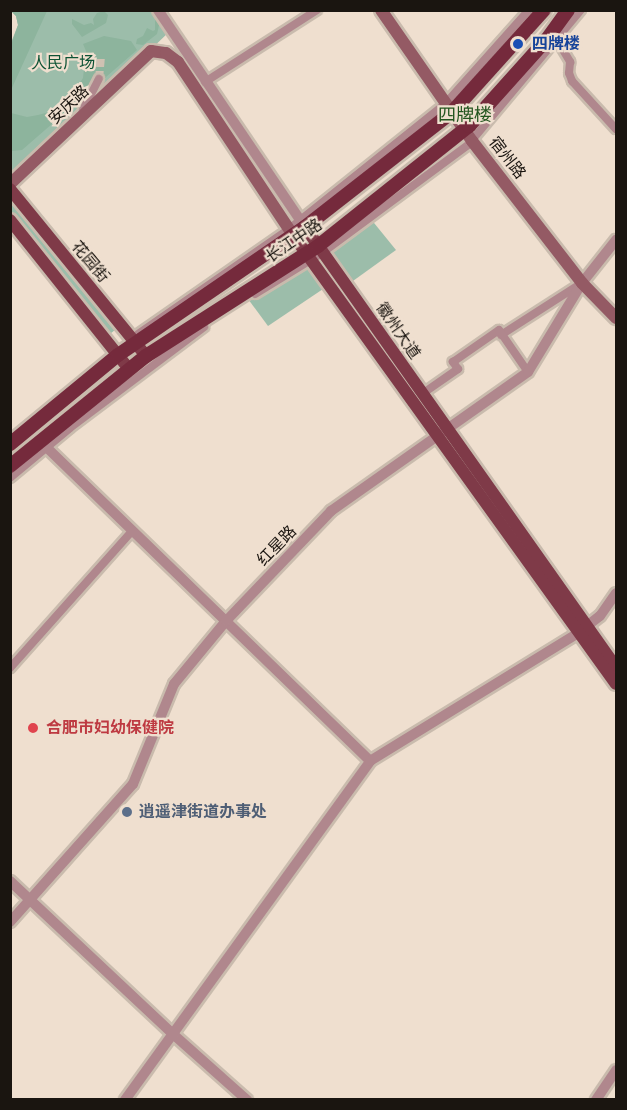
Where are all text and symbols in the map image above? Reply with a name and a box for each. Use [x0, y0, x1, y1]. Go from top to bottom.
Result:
place label: 四牌楼 [532, 34, 580, 54]
marker: 四牌楼 [509, 35, 527, 53]
park label: 人民广场 [31, 53, 95, 73]
street label: 安庆路 [45, 82, 93, 128]
district label: 四牌楼 [438, 104, 492, 126]
street label: 宿州路 [485, 133, 529, 183]
street label: 长江中路 [262, 215, 326, 267]
street label: 花园街 [67, 237, 113, 287]
street label: 徽州大道 [372, 299, 424, 363]
street label: 红星路 [253, 522, 301, 570]
place label: 合肥市妇幼保健院 [46, 718, 174, 738]
marker: 合肥市妇幼保健院 [24, 719, 42, 737]
place label: 逍遥津街道办事处 [139, 802, 267, 822]
marker: 逍遥津街道办事处 [120, 805, 134, 819]

